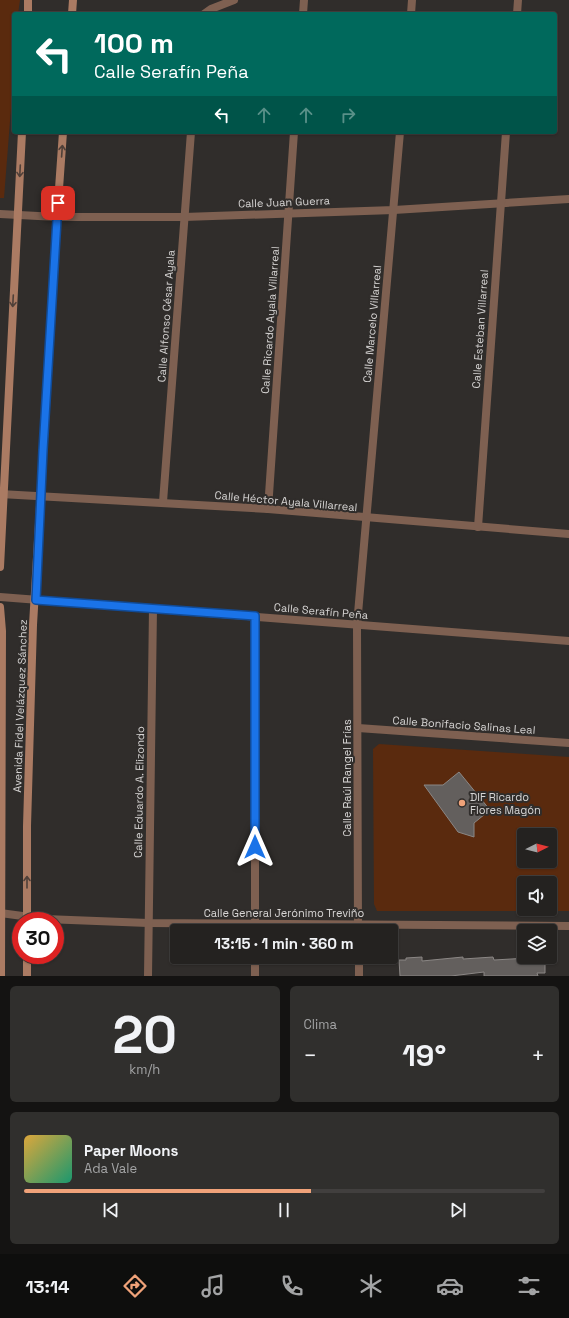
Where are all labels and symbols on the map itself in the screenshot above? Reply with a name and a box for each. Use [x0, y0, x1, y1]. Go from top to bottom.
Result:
one-way arrow [58, 145, 65, 158]
one-way arrow [17, 164, 24, 177]
pin [41, 186, 75, 220]
street label: Calle Juan Guerra [238, 193, 331, 211]
street label: Calle Ricardo Ayala Villarreal [258, 246, 282, 394]
street label: Calle Alfonso César Ayala [154, 249, 178, 383]
street label: Calle Marcelo Villarreal [360, 265, 384, 383]
street label: Calle Esteban Villarreal [469, 269, 491, 389]
one-way arrow [10, 294, 17, 307]
street label: Calle Héctor Ayala Villarreal [214, 488, 358, 514]
street label: Calle Serafín Peña [273, 600, 369, 622]
street label: Avenida Fidel Velázquez Sánchez [10, 619, 30, 793]
street label: Calle Bonifacio Salinas Leal [392, 713, 536, 737]
street label: Calle Raúl Rangel Frías [340, 719, 354, 837]
street label: Calle Eduardo A. Elizondo [131, 726, 147, 858]
place label: DIF Ricardo Flores Magón [470, 790, 541, 817]
marker: DIF Ricardo Flores Magón [457, 798, 467, 808]
position arrow [234, 826, 276, 868]
north arrow [517, 828, 557, 868]
one-way arrow [23, 876, 31, 889]
street label: Calle General Jerónimo Treviño [204, 906, 365, 920]
speed limit sign: 30 [12, 912, 64, 964]

